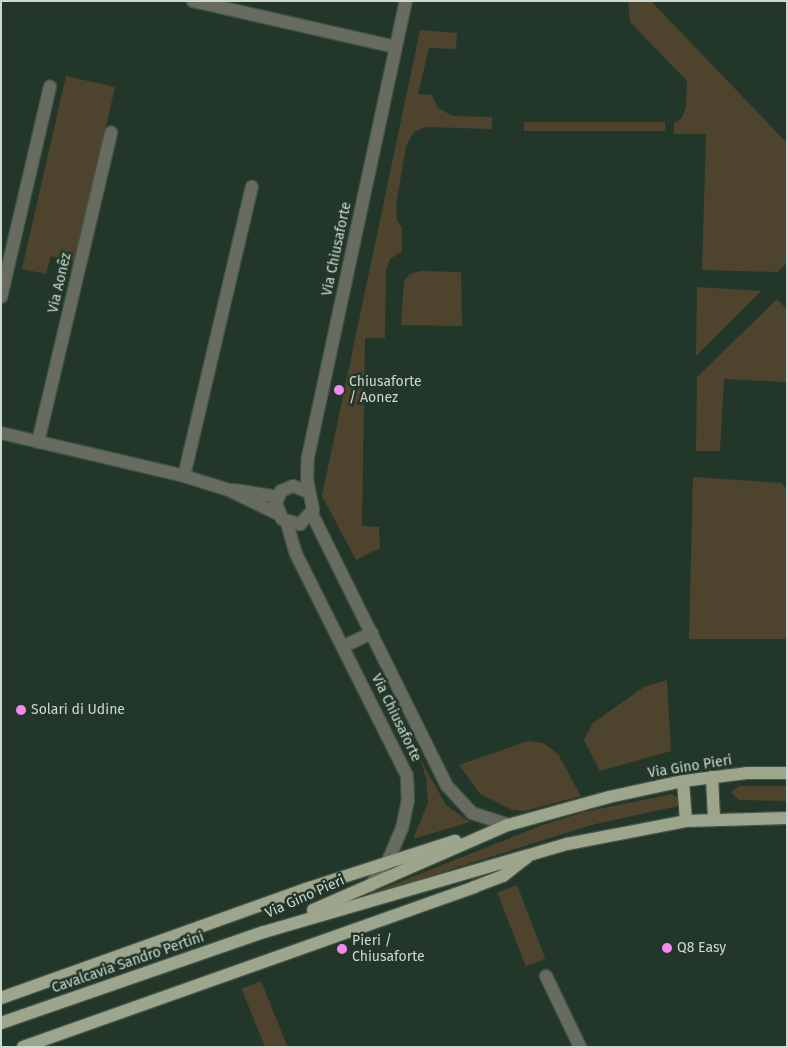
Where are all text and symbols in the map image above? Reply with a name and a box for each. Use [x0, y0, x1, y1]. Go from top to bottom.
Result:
street label: Via Chiusaforte [319, 200, 355, 298]
street label: Via Aonêz [45, 251, 75, 315]
place label: Chiusaforte / Aonez [349, 374, 422, 407]
marker: Chiusaforte / Aonez [333, 384, 345, 396]
street label: Via Chiusaforte [367, 671, 425, 765]
place label: Solari di Udine [31, 702, 125, 718]
marker: Solari di Udine [15, 704, 27, 716]
street label: Via Gino Pieri [647, 752, 733, 782]
street label: Via Gino Pieri [263, 872, 347, 922]
street label: Cavalcavia Sandro Pertini [50, 929, 206, 997]
place label: Pieri / Chiusaforte [352, 933, 425, 966]
place label: Q8 Easy [677, 940, 726, 956]
marker: Q8 Easy [661, 942, 673, 954]
marker: Pieri / Chiusaforte [336, 943, 348, 955]

